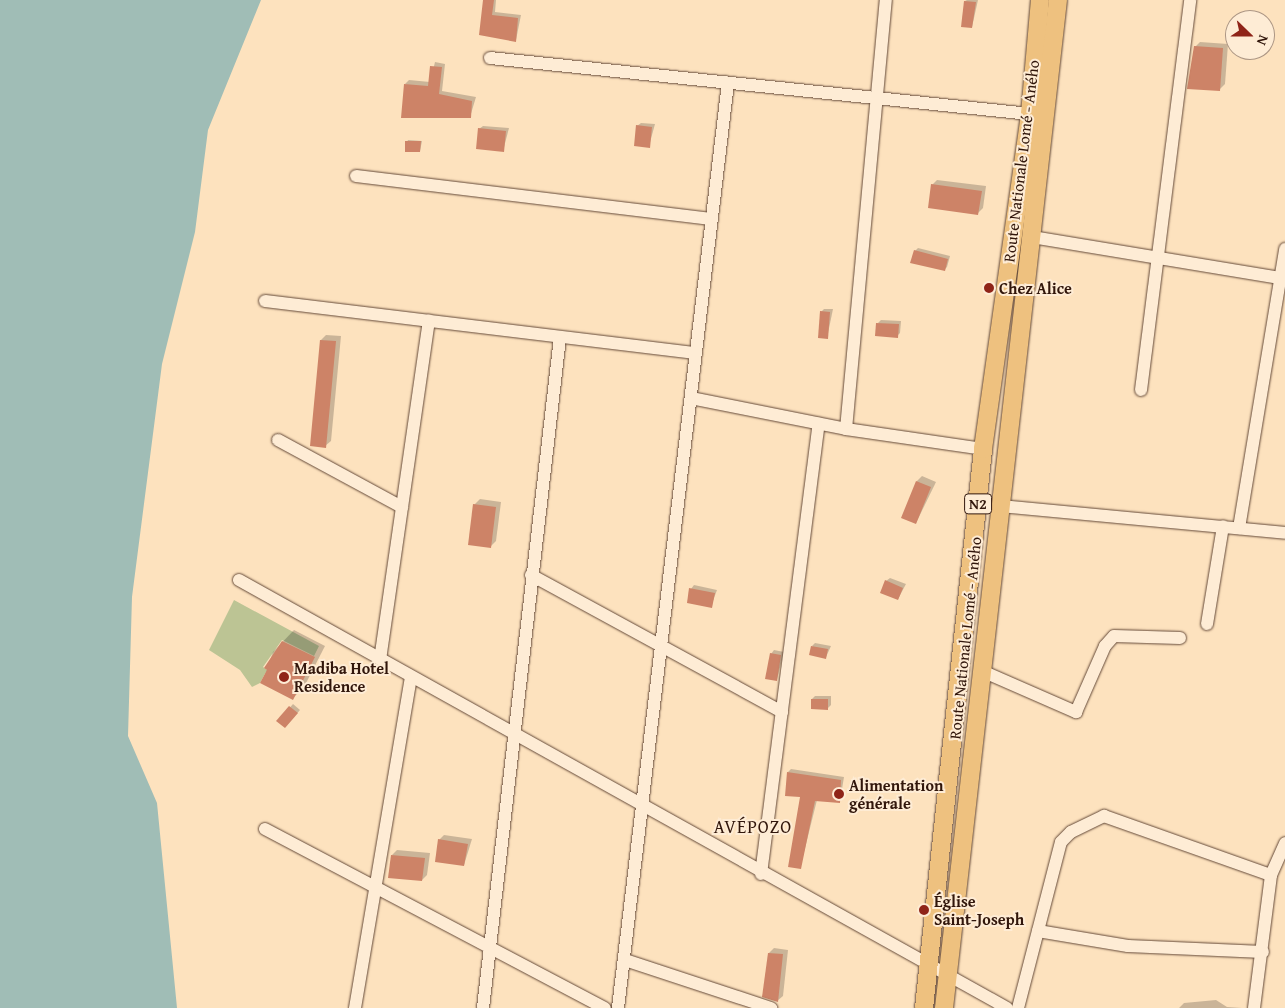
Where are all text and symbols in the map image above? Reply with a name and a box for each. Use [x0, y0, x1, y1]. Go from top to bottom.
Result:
north arrow [1225, 10, 1275, 60]
text: N [1252, 32, 1274, 48]
street label: Route Nationale Lomé - Aného [999, 59, 1043, 263]
place label: Chez Alice [999, 278, 1072, 298]
marker: Chez Alice [983, 282, 995, 294]
road number: N2 [963, 492, 993, 516]
street label: Route Nationale Lomé - Aného [945, 536, 985, 740]
place label: Madiba Hotel Residence [294, 658, 389, 696]
marker: Madiba Hotel Residence [278, 671, 290, 683]
place label: Alimentation générale [849, 775, 943, 813]
marker: Alimentation générale [833, 788, 845, 800]
district label: AVÉPOZO [713, 816, 793, 838]
place label: Église Saint-Joseph [934, 891, 1024, 929]
marker: Église Saint-Joseph [918, 904, 930, 916]

